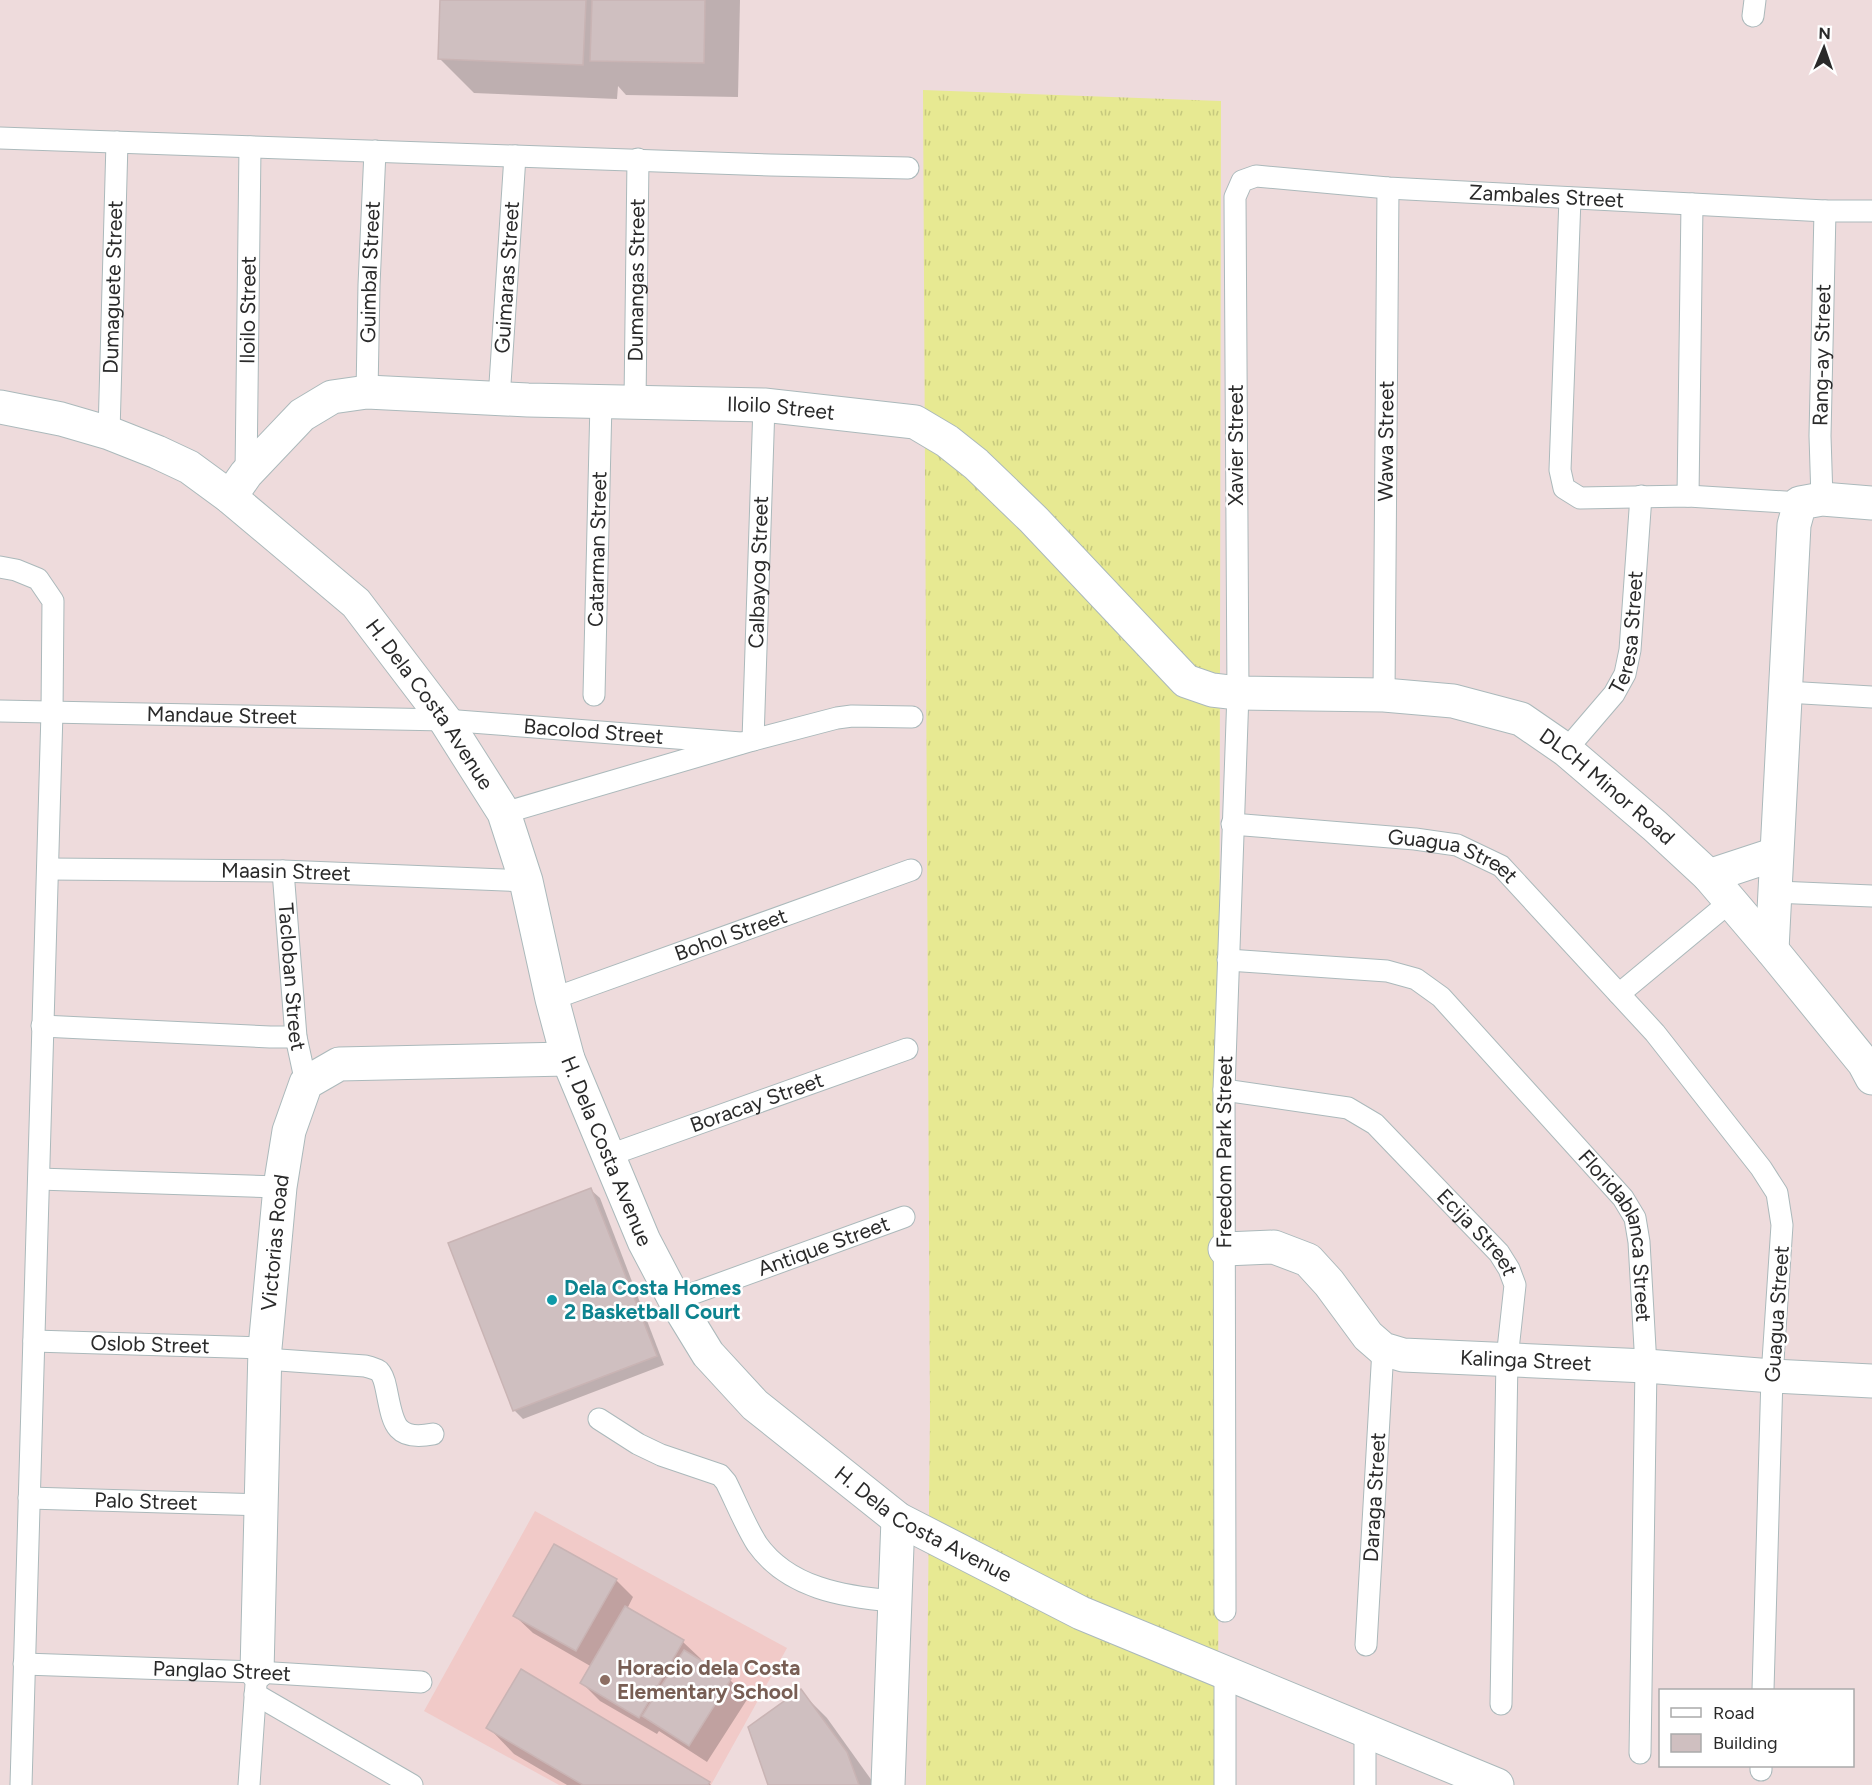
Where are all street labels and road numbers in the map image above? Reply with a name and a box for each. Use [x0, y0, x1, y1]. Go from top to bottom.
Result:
street label: Zambales Street [1469, 179, 1625, 212]
street label: Dumangas Street [622, 198, 650, 362]
street label: Dumaguete Street [98, 200, 127, 374]
street label: Guimbal Street [355, 200, 385, 343]
street label: Guimaras Street [489, 200, 524, 354]
street label: Iloilo Street [234, 256, 261, 364]
street label: Rang-ay Street [1807, 284, 1835, 426]
street label: Wawa Street [1373, 380, 1398, 502]
street label: Xavier Street [1223, 384, 1248, 506]
street label: Iloilo Street [727, 391, 836, 425]
street label: Catarman Street [583, 471, 611, 627]
street label: Calbayog Street [743, 495, 773, 649]
street label: Teresa Street [1603, 570, 1648, 698]
street label: H. Dela Costa Avenue [361, 614, 499, 794]
street label: Mandaue Street [146, 701, 297, 729]
street label: Bacolod Street [523, 713, 664, 749]
street label: DLCH Minor Road [1535, 723, 1680, 850]
street label: Guagua Street [1387, 824, 1523, 888]
street label: Maasin Street [221, 857, 351, 886]
street label: Tacloban Street [274, 902, 312, 1053]
street label: Bohol Street [671, 903, 790, 966]
street label: H. Dela Costa Avenue [556, 1052, 658, 1250]
street label: Freedom Park Street [1211, 1055, 1237, 1248]
street label: Boracay Street [687, 1067, 827, 1137]
street label: Floridablanca Street [1573, 1144, 1657, 1323]
street label: Victorias Road [256, 1172, 294, 1312]
street label: Ecija Street [1432, 1183, 1523, 1279]
street label: Antique Street [754, 1210, 893, 1281]
street label: Guagua Street [1759, 1245, 1794, 1383]
street label: Oslob Street [90, 1330, 210, 1358]
street label: Kalinga Street [1459, 1345, 1592, 1376]
street label: Daraga Street [1358, 1432, 1390, 1563]
street label: H. Dela Costa Avenue [830, 1461, 1016, 1587]
street label: Palo Street [94, 1487, 198, 1515]
street label: Panglao Street [152, 1655, 292, 1686]

